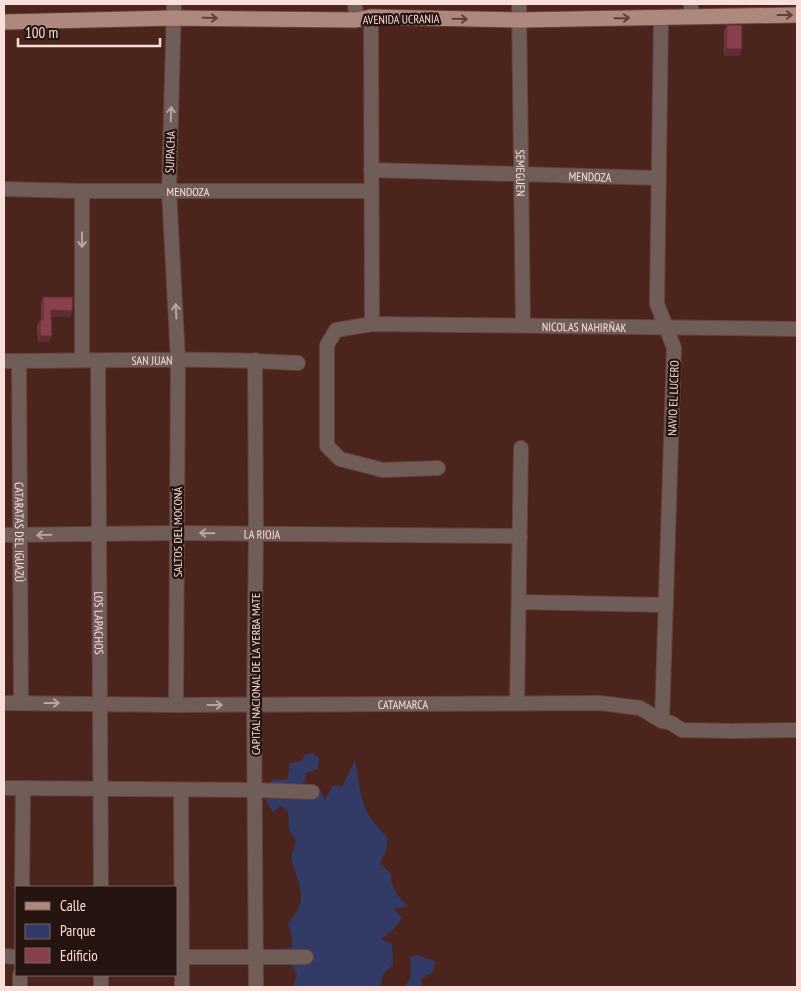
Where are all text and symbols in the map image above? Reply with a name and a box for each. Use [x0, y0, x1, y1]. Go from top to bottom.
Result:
one-way arrow [776, 10, 792, 20]
street label: AVENIDA UCRANIA [362, 11, 440, 27]
one-way arrow [202, 13, 218, 23]
one-way arrow [614, 13, 630, 23]
one-way arrow [451, 14, 467, 24]
scale bar [18, 15, 160, 47]
text: 100 m [25, 23, 58, 42]
one-way arrow [166, 106, 176, 122]
street label: SUIPACHA [162, 130, 178, 173]
street label: SEMEGUEN [513, 149, 529, 197]
street label: MENDOZA [568, 168, 612, 184]
street label: MENDOZA [167, 184, 210, 199]
one-way arrow [77, 232, 87, 248]
one-way arrow [171, 303, 180, 319]
street label: NICOLAS NAHIRÑAK [542, 318, 627, 334]
street label: SAN JUAN [131, 352, 173, 367]
street label: NAVIO EL LUCERO [664, 360, 682, 436]
street label: CATARATAS DEL IGUAZÚ [12, 482, 28, 582]
street label: SALTOS DEL MOCONÁ [170, 486, 185, 577]
street label: LA RIOJA [244, 526, 281, 541]
one-way arrow [199, 528, 216, 538]
one-way arrow [37, 530, 53, 540]
street label: LOS LAPACHOS [92, 591, 107, 655]
street label: CAPITAL NACIONAL DE LA YERBA MATE [248, 593, 263, 755]
street label: CATAMARCA [378, 696, 428, 712]
one-way arrow [44, 698, 60, 708]
one-way arrow [206, 700, 223, 710]
legend [15, 886, 178, 976]
text: Calle [60, 896, 86, 915]
text: Parque [60, 921, 96, 940]
text: Edificio [60, 946, 98, 965]

